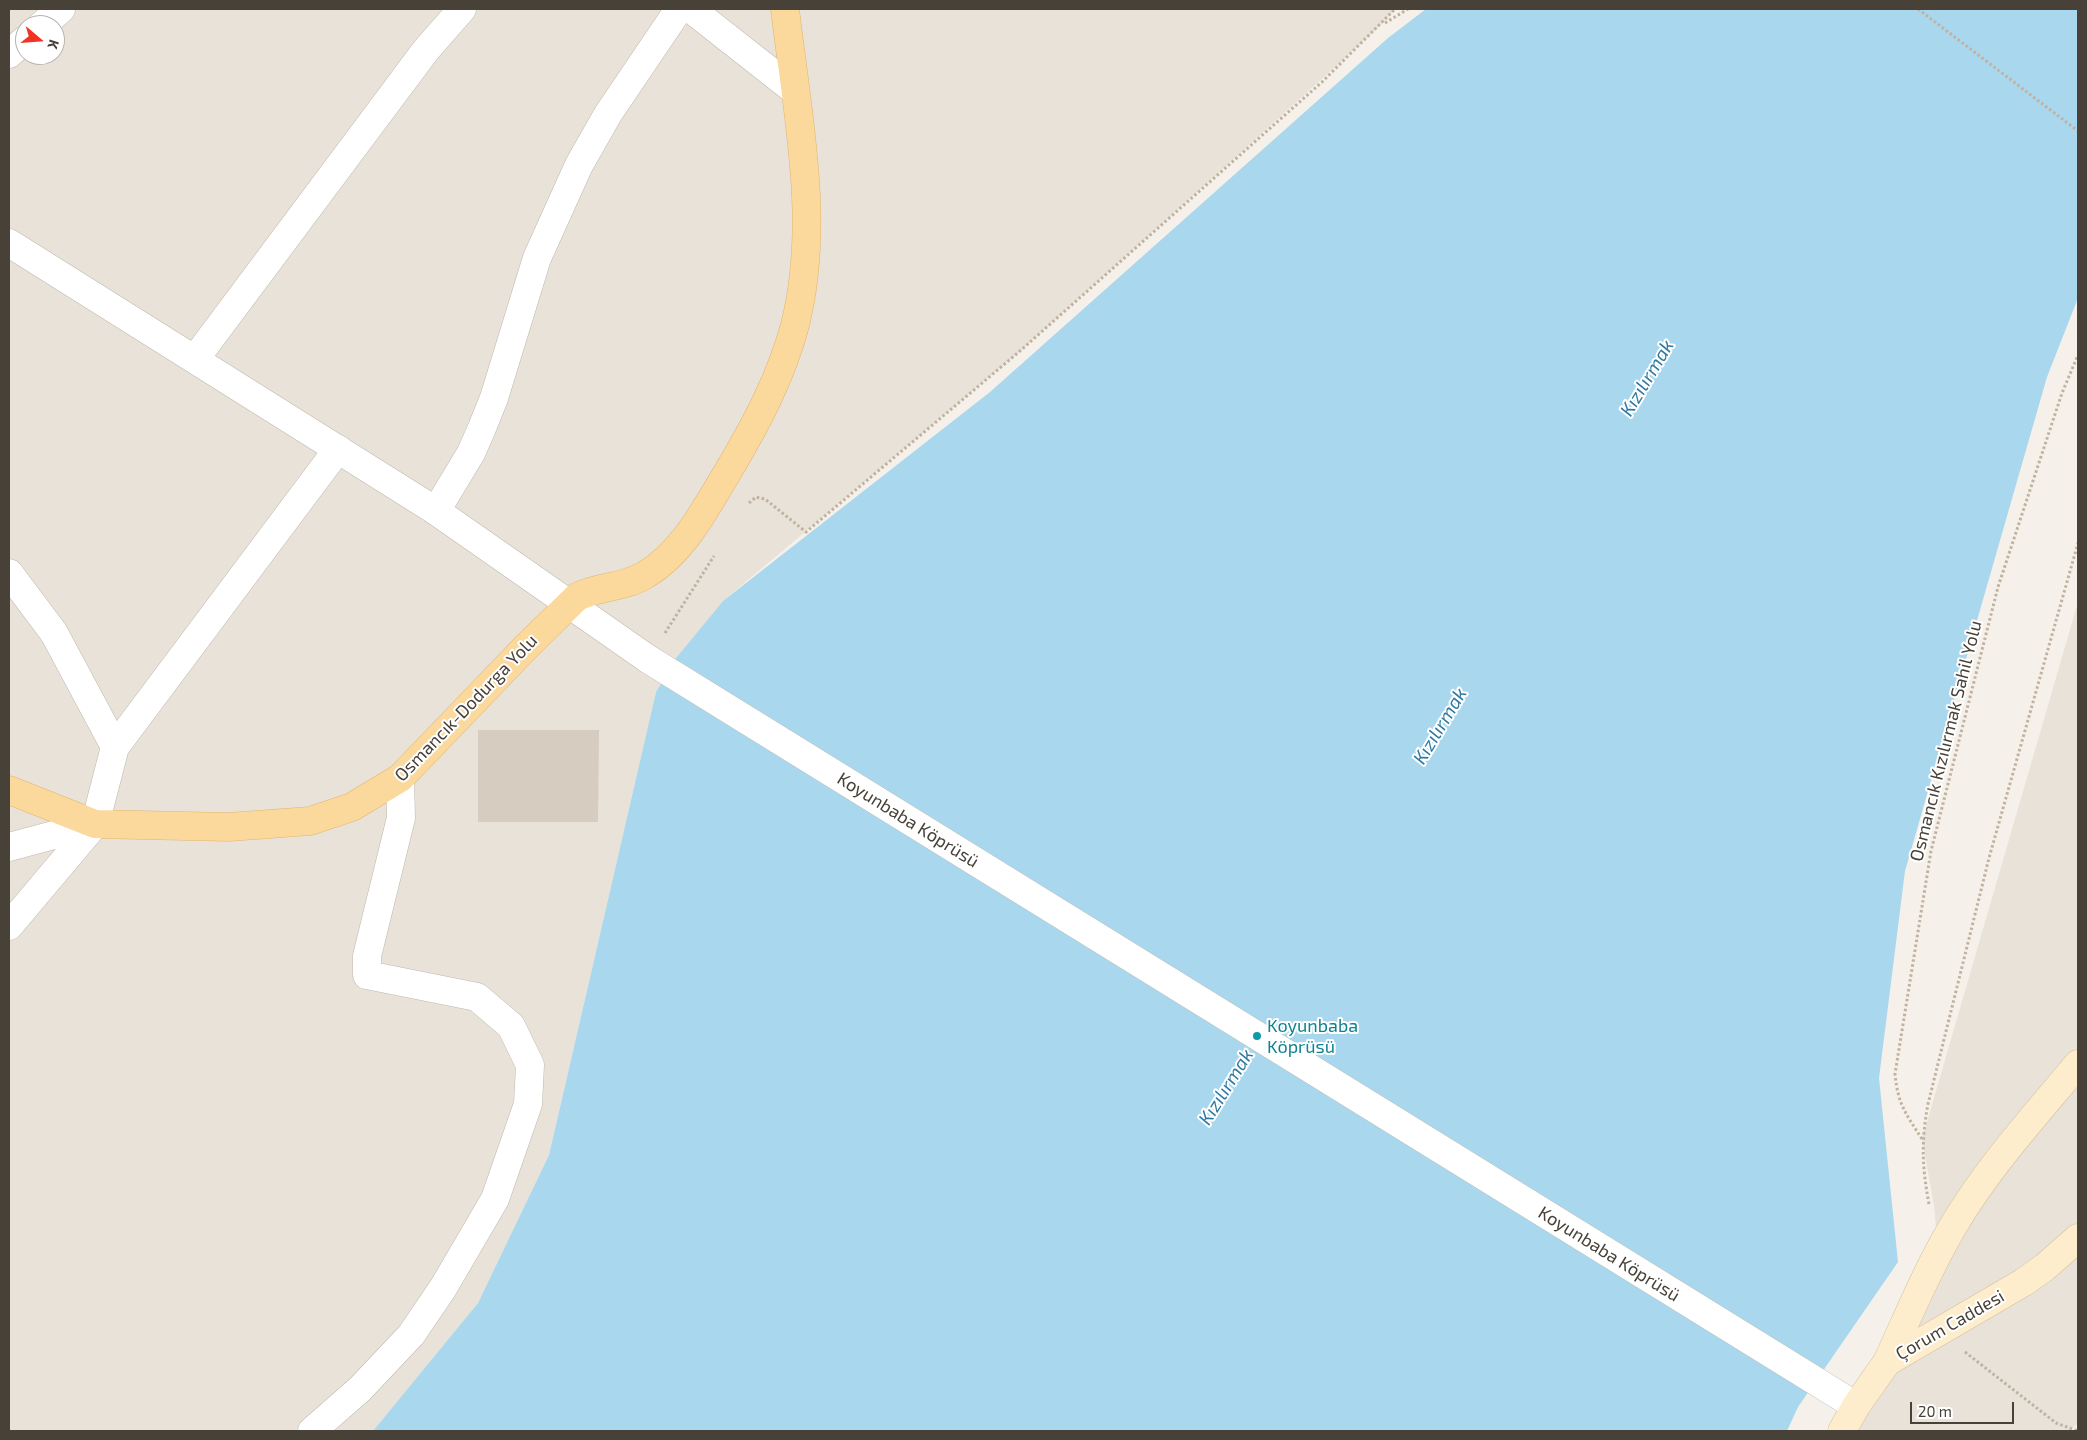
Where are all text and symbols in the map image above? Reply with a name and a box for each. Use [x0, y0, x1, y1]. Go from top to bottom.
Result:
north arrow [15, 15, 65, 65]
text: K [44, 38, 63, 51]
water label: Kızılırmak [1615, 336, 1679, 420]
street label: Osmancık Kızılırmak Sahil Yolu [1906, 618, 1986, 864]
street label: Osmancık-Dodurga Yolu [390, 630, 542, 786]
water label: Kızılırmak [1408, 684, 1472, 768]
street label: Koyunbaba Köprüsü [833, 768, 983, 872]
place label: Koyunbaba Köprüsü [1267, 1015, 1358, 1058]
marker: Koyunbaba Köprüsü [1251, 1030, 1263, 1042]
water label: Kızılırmak [1194, 1045, 1258, 1129]
street label: Koyunbaba Köprüsü [1534, 1202, 1684, 1306]
street label: Çorum Caddesi [1892, 1285, 2008, 1365]
scale bar [1912, 1392, 2016, 1424]
text: 20 m [1918, 1402, 1952, 1420]

